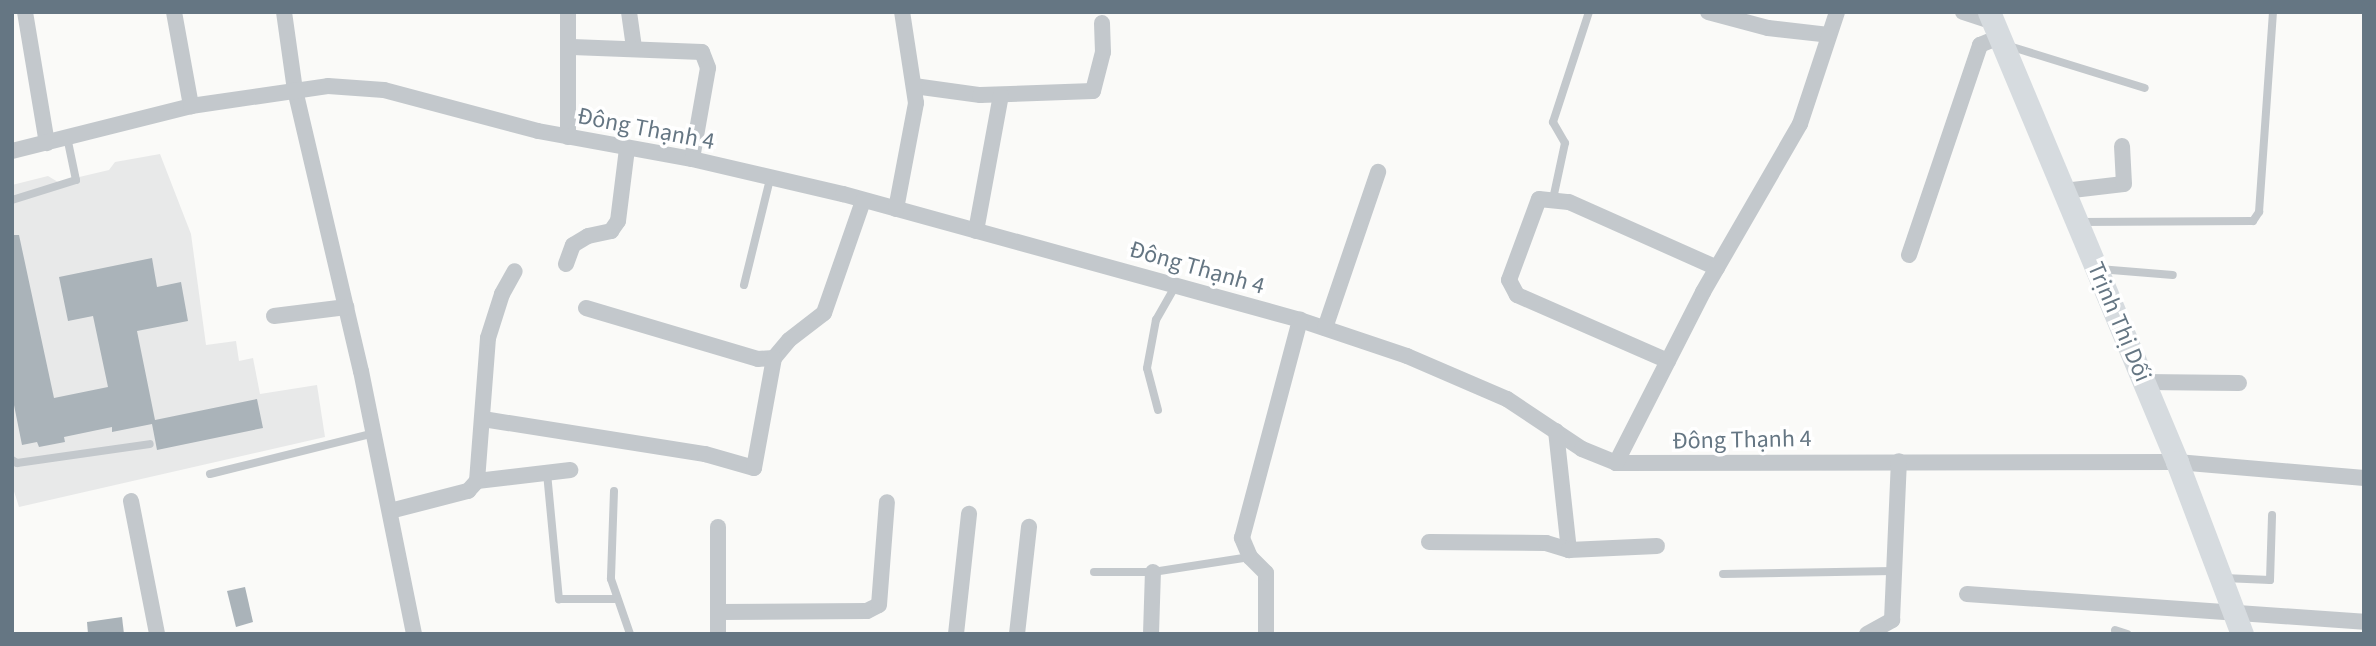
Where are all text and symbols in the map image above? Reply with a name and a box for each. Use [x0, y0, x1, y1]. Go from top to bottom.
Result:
street label: Đông Thạnh 4 [575, 102, 717, 156]
street label: Đông Thạnh 4 [1126, 235, 1268, 301]
street label: Trịnh Thị Dối [2081, 258, 2157, 386]
street label: Đông Thạnh 4 [1672, 424, 1812, 456]

